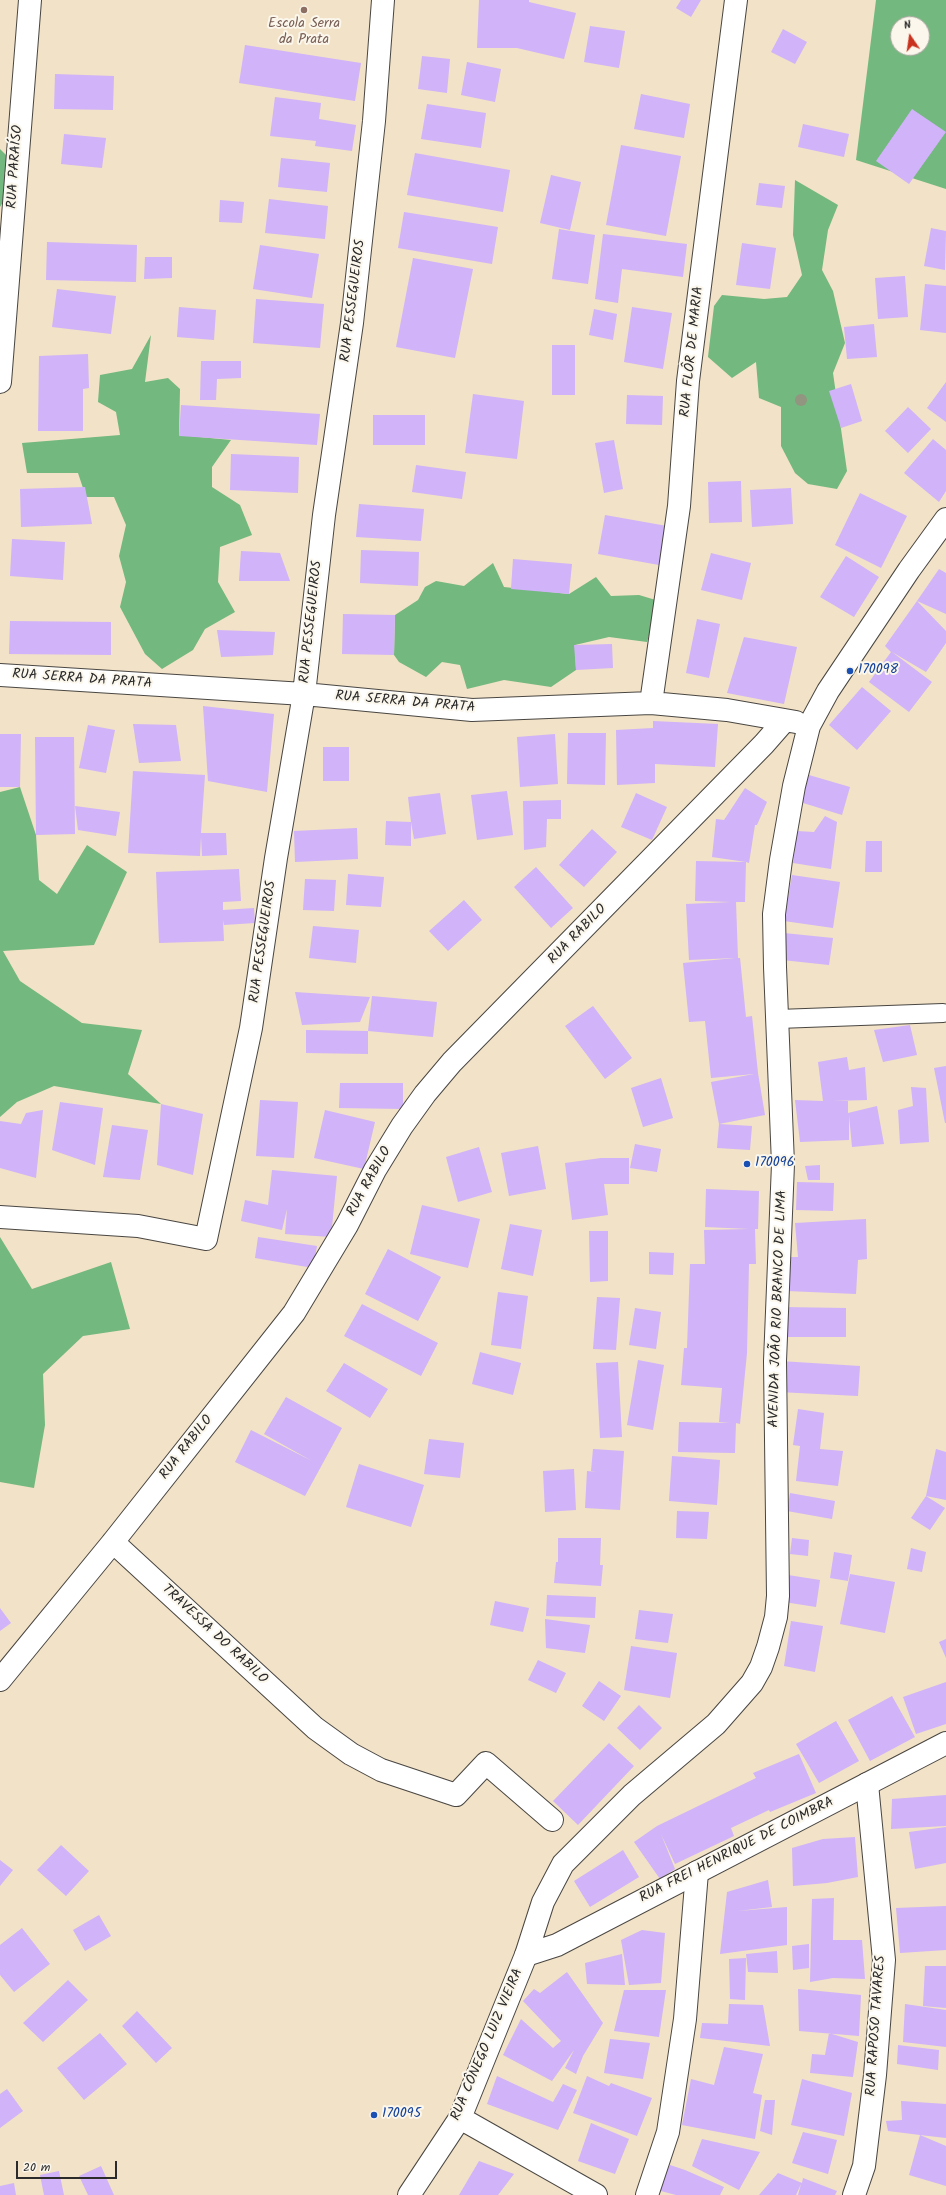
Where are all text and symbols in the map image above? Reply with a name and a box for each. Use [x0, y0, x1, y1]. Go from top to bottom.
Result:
marker: Escola Serra da Prata [299, 5, 309, 15]
north arrow [890, 16, 930, 56]
text: N [902, 16, 913, 35]
place label: Escola Serra da Prata [268, 17, 340, 50]
street label: RUA PARAÍSO [5, 125, 27, 209]
street label: RUA PESSEGUEIROS [338, 239, 370, 363]
street label: RUA FLÔR DE MARIA [678, 286, 708, 418]
street label: RUA PESSEGUEIROS [297, 560, 327, 684]
place label: 170098 [858, 663, 898, 679]
marker: 170098 [845, 666, 855, 676]
street label: RUA SERRA DA PRATA [11, 667, 153, 693]
street label: RUA SERRA DA PRATA [334, 689, 476, 717]
street label: RUA PESSEGUEIROS [247, 880, 281, 1004]
street label: RUA RABILO [545, 902, 611, 968]
street label: RUA RABILO [344, 1144, 396, 1220]
place label: 170096 [755, 1156, 794, 1172]
marker: 170096 [742, 1159, 752, 1169]
street label: AVENIDA JOÃO RIO BRANCO DE LIMA [766, 1190, 792, 1428]
street label: RUA RABILO [157, 1413, 217, 1483]
street label: TRAVESSA DO RABILO [158, 1582, 270, 1688]
street label: RUA FREI HENRIQUE DE COIMBRA [637, 1795, 837, 1907]
street label: RUA RAPOSO TAVARES [864, 1955, 890, 2097]
street label: RUA CÔNEGO LUIZ VIEIRA [448, 1966, 528, 2124]
place label: 170095 [382, 2107, 421, 2123]
marker: 170095 [369, 2110, 379, 2120]
scale bar [18, 2153, 119, 2179]
text: 20 m [23, 2158, 50, 2177]

